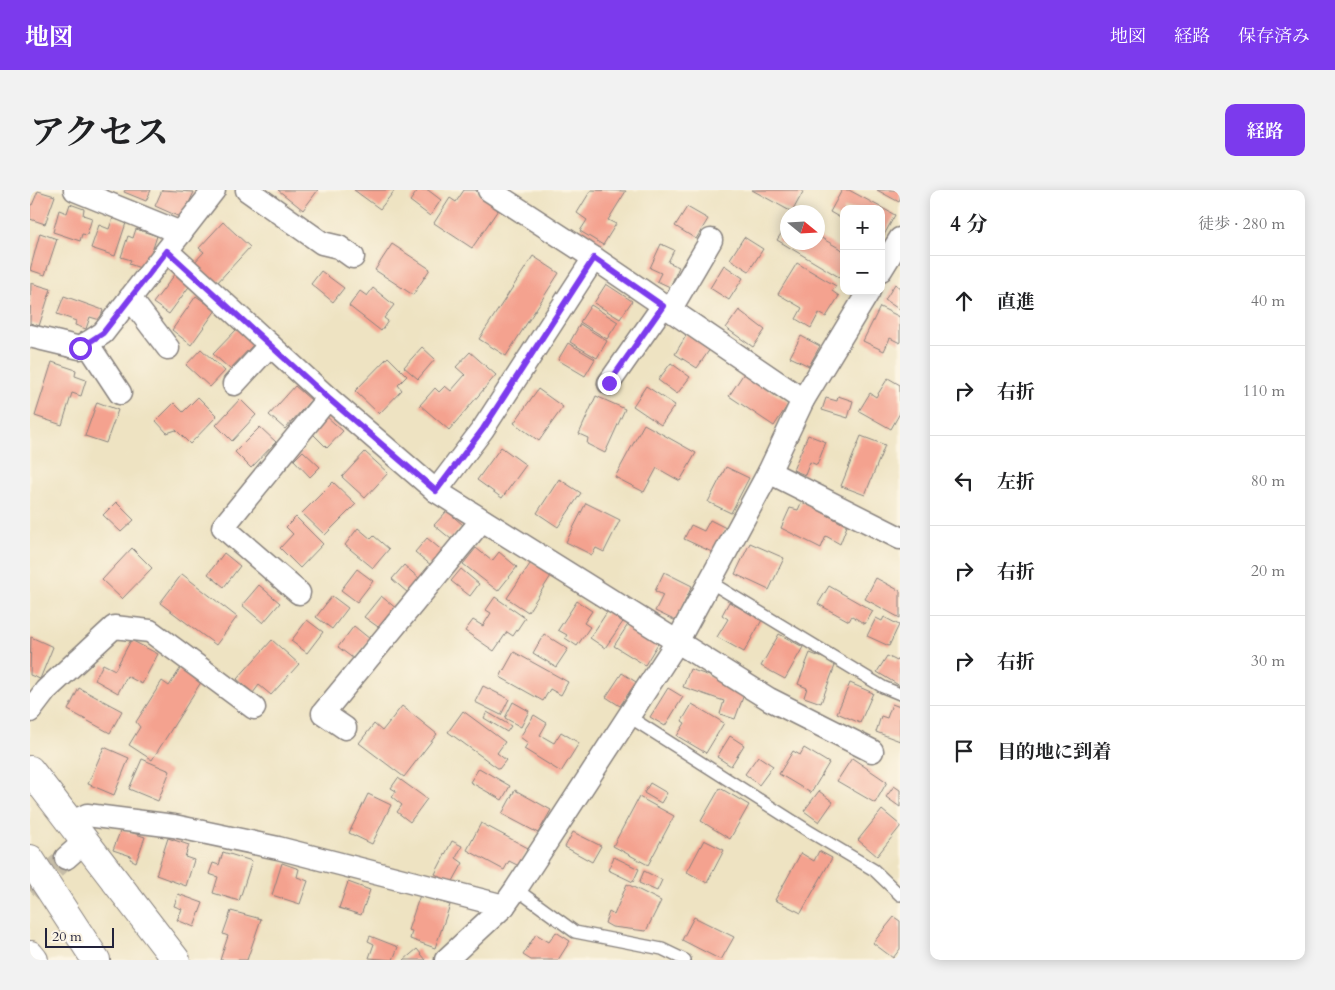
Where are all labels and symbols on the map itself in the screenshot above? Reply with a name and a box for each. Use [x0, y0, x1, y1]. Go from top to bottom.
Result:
north arrow [780, 205, 825, 250]
route start [69, 337, 92, 360]
route end [598, 372, 621, 395]
scale bar [45, 925, 114, 948]

